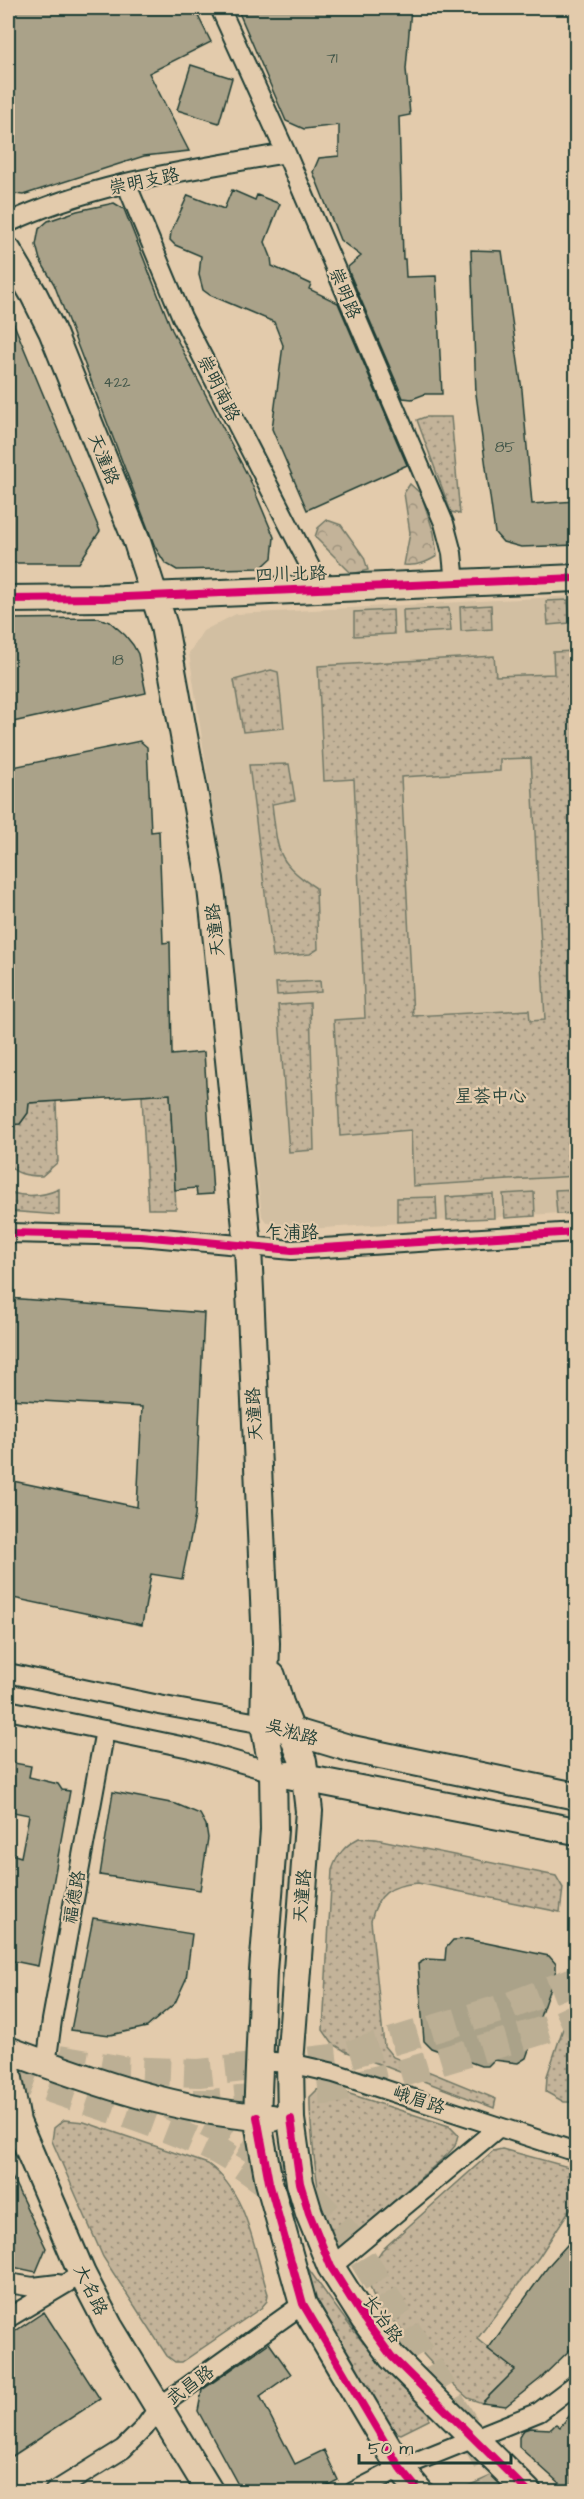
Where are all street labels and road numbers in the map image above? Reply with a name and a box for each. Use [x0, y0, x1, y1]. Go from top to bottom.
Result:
street label: 崇明支路 [106, 162, 182, 201]
street label: 崇明路 [322, 263, 367, 323]
street label: 崇明南路 [191, 350, 246, 426]
street label: 天潼路 [82, 429, 125, 489]
street label: 四川北路 [255, 561, 327, 588]
street label: 天潼路 [200, 902, 231, 958]
street label: 乍浦路 [265, 1220, 319, 1245]
street label: 天潼路 [241, 1386, 268, 1442]
street label: 吴淞路 [262, 1713, 321, 1752]
street label: 福德路 [57, 1868, 91, 1926]
street label: 天潼路 [288, 1868, 317, 1924]
street label: 峨眉路 [389, 2080, 448, 2121]
street label: 大名路 [67, 2260, 114, 2320]
street label: 长治路 [357, 2290, 408, 2349]
street label: 武昌路 [161, 2359, 219, 2411]

